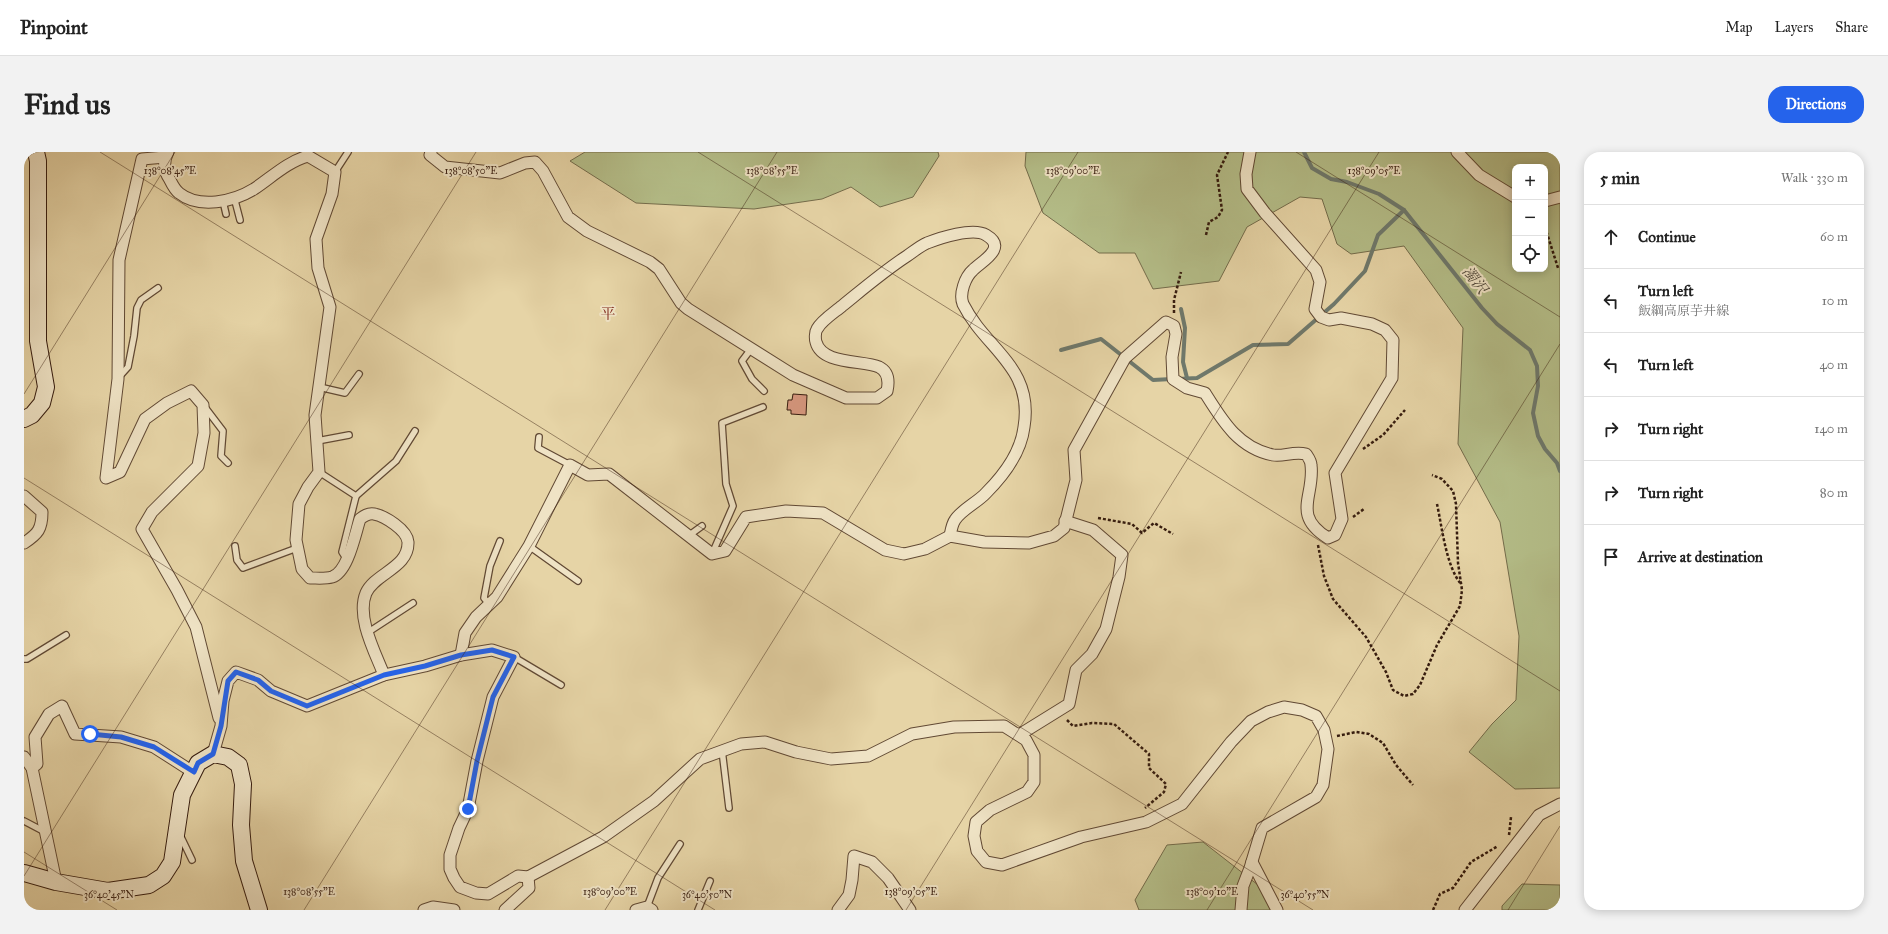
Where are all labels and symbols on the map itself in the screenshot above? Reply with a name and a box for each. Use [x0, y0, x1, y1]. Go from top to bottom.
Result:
text: 138°08'45"E [144, 165, 196, 177]
text: 138°08'50"E [445, 165, 497, 177]
text: 138°08'55"E [746, 165, 798, 177]
text: 138°09'00"E [1046, 165, 1100, 177]
text: 138°09'05"E [1348, 165, 1400, 177]
water label: 濁沢 [1459, 263, 1493, 299]
district label: 平 [600, 305, 616, 323]
route start [81, 725, 99, 743]
route end [459, 800, 477, 818]
text: 138°08'55"E [283, 886, 335, 898]
text: 138°09'00"E [583, 886, 637, 898]
text: 138°09'05"E [885, 886, 937, 898]
text: 138°09'10"E [1186, 886, 1238, 898]
text: 36°40'45"N [84, 889, 135, 901]
text: 36°40'50"N [682, 889, 733, 901]
text: 36°40'55"N [1280, 889, 1330, 901]

